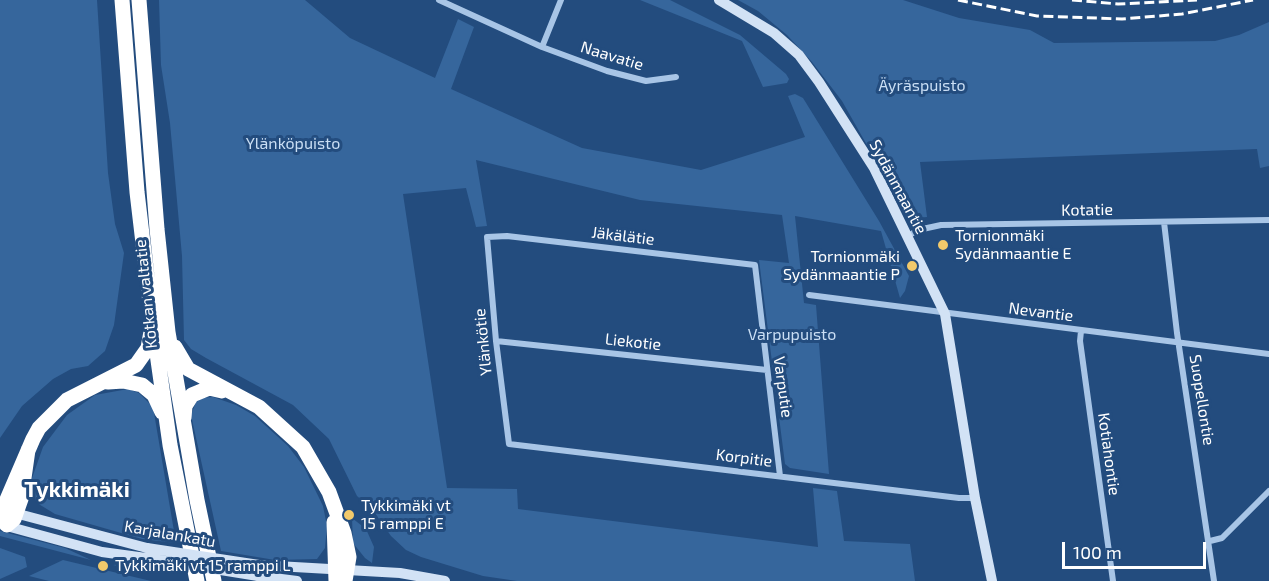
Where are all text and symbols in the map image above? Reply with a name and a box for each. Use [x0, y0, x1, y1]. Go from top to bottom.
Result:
street label: Naavatie [578, 37, 646, 75]
park label: Äyräspuisto [878, 76, 966, 96]
park label: Ylänköpuisto [246, 134, 340, 154]
street label: Sydänmaantie [865, 137, 931, 237]
street label: Kotatie [1061, 200, 1113, 220]
street label: Jäkälätie [590, 223, 656, 249]
place label: Tornionmäki Sydänmaantie E [955, 226, 1072, 264]
marker: Tornionmäki Sydänmaantie E [936, 238, 950, 252]
street label: Kotkan valtatie [131, 239, 161, 349]
place label: Tornionmäki Sydänmaantie P [783, 247, 900, 285]
marker: Tornionmäki Sydänmaantie P [905, 259, 919, 273]
street label: Nevantie [1008, 299, 1074, 325]
street label: Ylänkötie [470, 307, 496, 377]
park label: Varpupuisto [748, 325, 836, 345]
street label: Liekotie [604, 330, 662, 354]
street label: Suopellontie [1185, 353, 1219, 447]
street label: Varputie [769, 355, 797, 419]
street label: Kotiahontie [1094, 411, 1124, 497]
street label: Korpitie [715, 445, 773, 471]
district label: Tykkimäki [24, 477, 130, 503]
place label: Tykkimäki vt 15 ramppi E [361, 496, 451, 534]
marker: Tykkimäki vt 15 ramppi E [342, 508, 356, 522]
street label: Karjalankatu [123, 517, 217, 551]
scale bar [1065, 530, 1209, 568]
text: 100 m [1073, 541, 1122, 563]
place label: Tykkimäki vt 15 ramppi L [115, 556, 291, 576]
marker: Tykkimäki vt 15 ramppi L [96, 559, 110, 573]

